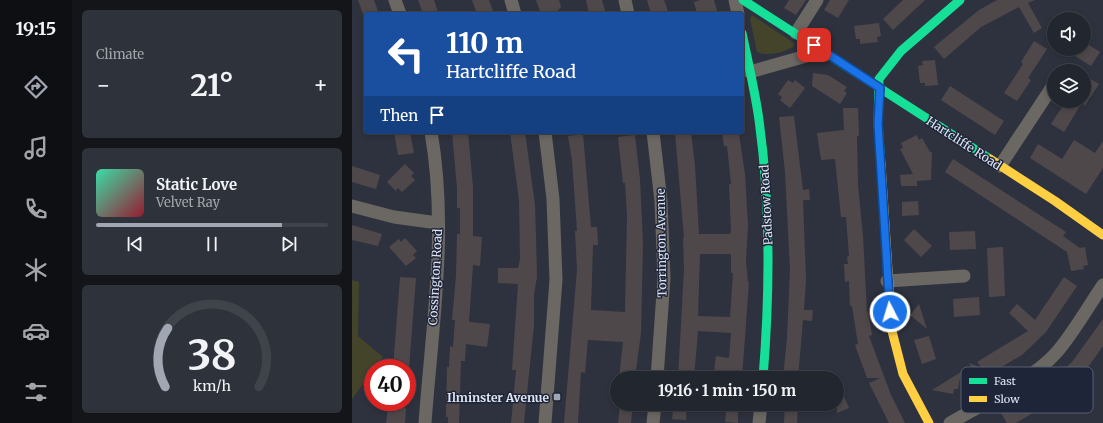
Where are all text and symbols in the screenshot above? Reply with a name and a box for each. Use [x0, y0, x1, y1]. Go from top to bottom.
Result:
map controls [1047, 12, 1091, 108]
button: sound [1047, 12, 1091, 56]
text: 19:15 [16, 17, 56, 40]
text: 110 m [446, 25, 523, 61]
icon: left [380, 28, 432, 80]
pin [797, 28, 831, 62]
icon: arrive [803, 34, 825, 56]
text: Climate [96, 46, 144, 63]
text: Hartcliffe Road [446, 60, 576, 83]
button: layers [1047, 64, 1091, 108]
text: 21° [190, 66, 234, 104]
text: − [96, 71, 111, 99]
text: + [313, 71, 328, 99]
icon: directions [22, 73, 50, 101]
icon: arrive [426, 104, 448, 126]
text: Then [380, 106, 418, 125]
street label: Hartcliffe Road [924, 113, 1004, 173]
icon: music [22, 134, 50, 162]
street label: Padstow Road [756, 164, 776, 246]
text: Static Love [156, 175, 237, 194]
street label: Torrington Avenue [653, 188, 669, 298]
text: Velvet Ray [156, 194, 220, 211]
icon: phone [22, 195, 50, 223]
street label: Cossington Road [425, 228, 445, 326]
icon: previous [124, 233, 146, 255]
icon: pause [201, 233, 223, 255]
icon: next [278, 233, 300, 255]
icon: climate [22, 256, 50, 284]
position arrow [869, 291, 911, 333]
icon: car [22, 317, 50, 345]
text: 38 [187, 329, 237, 381]
speed limit sign: 40 [364, 359, 416, 411]
legend [961, 367, 1093, 413]
text: Fast [994, 374, 1017, 388]
text: km/h [193, 377, 231, 395]
icon: filters [22, 378, 50, 406]
text: 19:16 · 1 min · 150 m [658, 381, 796, 400]
place label: Ilminster Avenue [447, 390, 550, 405]
marker: Ilminster Avenue [552, 392, 562, 402]
text: Slow [994, 392, 1020, 406]

